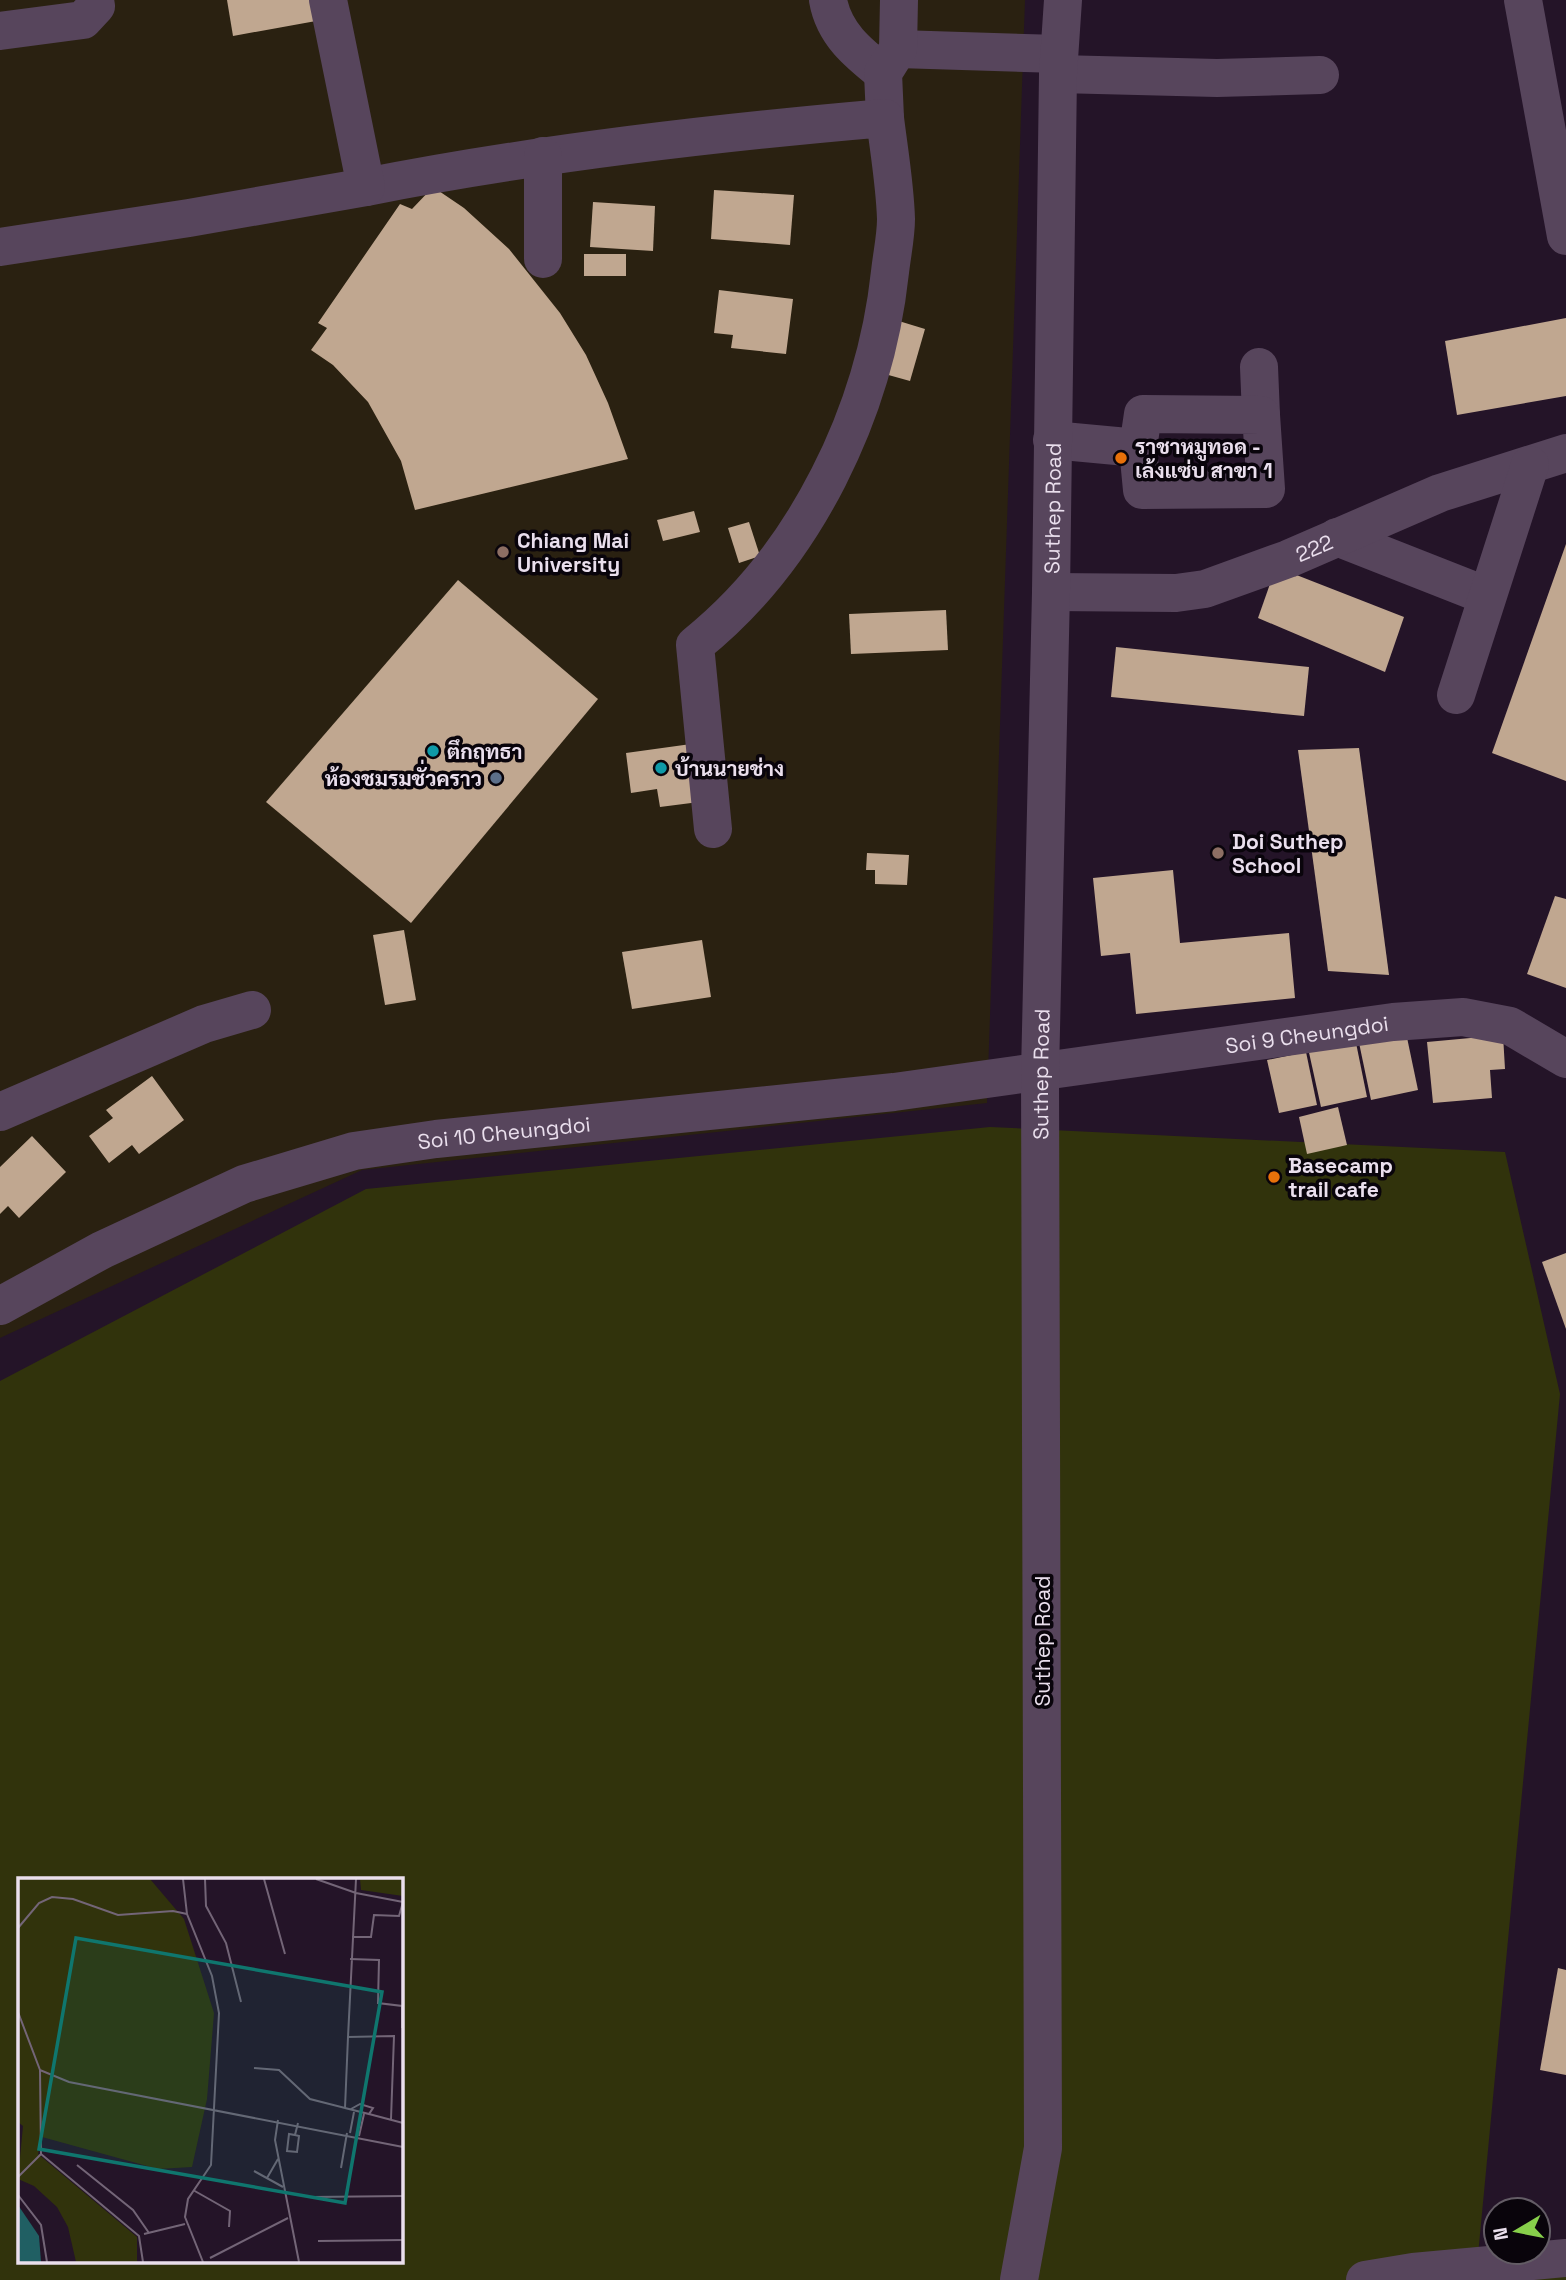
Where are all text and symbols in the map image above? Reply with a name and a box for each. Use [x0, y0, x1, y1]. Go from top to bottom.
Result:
place label: ราชาหมูทอด - เล้งแซ่บ สาขา 1 [1135, 433, 1273, 484]
street label: Suthep Road [1038, 443, 1067, 574]
marker: ราชาหมูทอด - เล้งแซ่บ สาขา 1 [1113, 450, 1129, 466]
place label: Chiang Mai University [517, 527, 629, 578]
street label: 222 [1291, 528, 1337, 568]
marker: Chiang Mai University [495, 544, 511, 560]
place label: ตึกฤทธา [447, 738, 523, 765]
marker: ตึกฤทธา [425, 743, 441, 759]
place label: บ้านนายช่าง [675, 755, 784, 782]
place label: ห้องชมรมชั่วคราว [325, 759, 482, 792]
marker: บ้านนายช่าง [653, 760, 669, 776]
marker: ห้องชมรมชั่วคราว [488, 770, 504, 786]
place label: Doi Suthep School [1232, 828, 1343, 879]
marker: Doi Suthep School [1210, 845, 1226, 861]
street label: Suthep Road [1026, 1008, 1055, 1140]
street label: Soi 9 Cheungdoi [1224, 1009, 1390, 1059]
street label: Soi 10 Cheungdoi [416, 1110, 592, 1155]
place label: Basecamp trail cafe [1288, 1152, 1393, 1203]
marker: Basecamp trail cafe [1266, 1169, 1282, 1185]
street label: Suthep Road [1029, 1575, 1056, 1707]
inset map [18, 1878, 402, 2262]
north arrow [1482, 2196, 1552, 2266]
text: N [1487, 2225, 1514, 2242]

